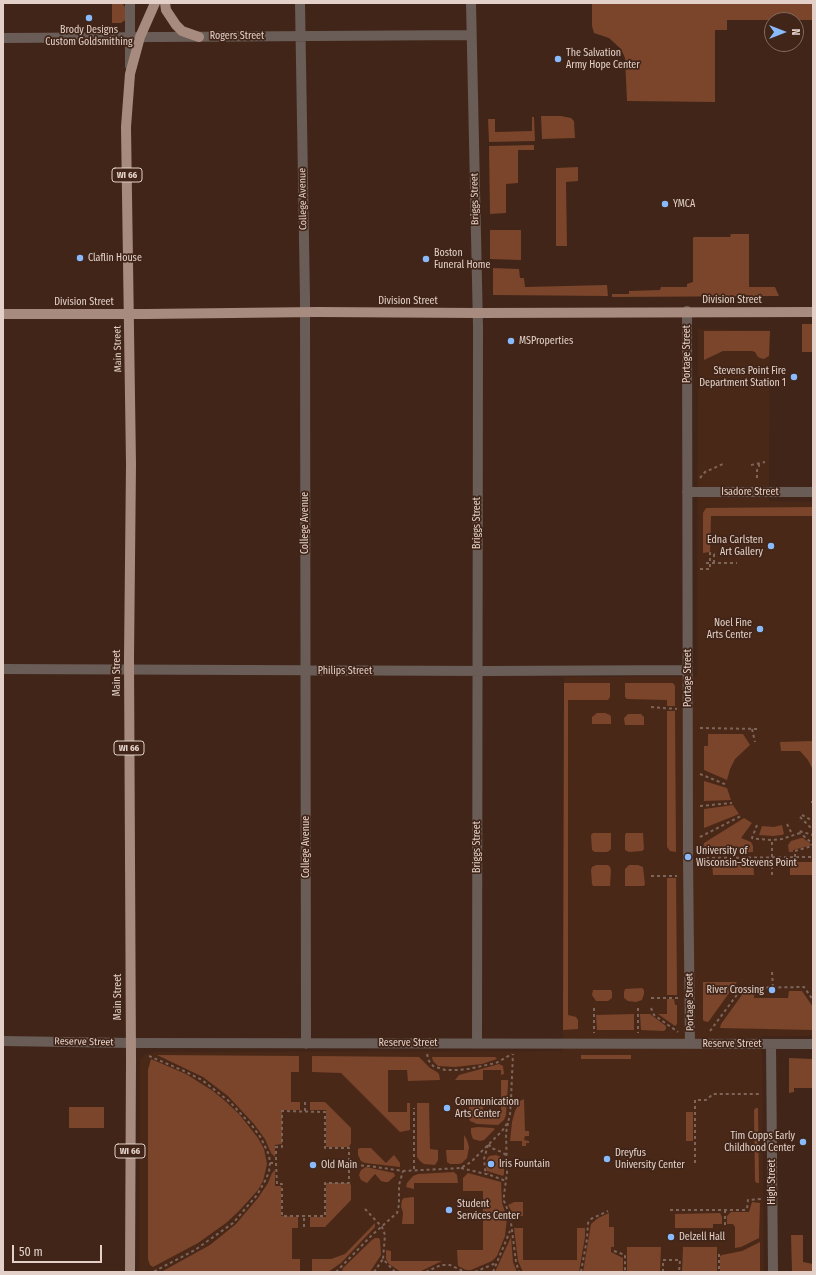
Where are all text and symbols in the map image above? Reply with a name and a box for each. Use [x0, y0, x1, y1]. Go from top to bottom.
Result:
north arrow [764, 12, 804, 52]
marker: Brody Designs Custom Goldsmithing [84, 13, 94, 23]
place label: Brody Designs Custom Goldsmithing [45, 24, 133, 48]
text: N [789, 29, 802, 35]
street label: Rogers Street [210, 30, 264, 42]
place label: The Salvation Army Hope Center [566, 47, 640, 70]
marker: The Salvation Army Hope Center [553, 54, 563, 64]
road number: WI 66 [112, 168, 142, 182]
street label: College Avenue [296, 168, 310, 230]
street label: Briggs Street [469, 173, 481, 225]
place label: YMCA [673, 198, 695, 210]
marker: YMCA [660, 199, 670, 209]
place label: Boston Funeral Home [434, 247, 490, 270]
place label: Claflin House [88, 252, 142, 264]
marker: Claflin House [75, 253, 85, 263]
marker: Boston Funeral Home [421, 254, 431, 264]
street label: Division Street [702, 294, 762, 306]
street label: Division Street [378, 295, 438, 307]
street label: Division Street [54, 296, 114, 308]
street label: Portage Street [681, 325, 693, 383]
street label: Main Street [112, 326, 124, 372]
place label: MSProperties [519, 335, 573, 347]
marker: MSProperties [506, 336, 516, 346]
place label: Stevens Point Fire Department Station 1 [699, 365, 786, 388]
marker: Stevens Point Fire Department Station 1 [789, 372, 799, 382]
street label: Isadore Street [721, 486, 779, 498]
street label: College Avenue [299, 492, 311, 554]
street label: Briggs Street [471, 497, 483, 549]
place label: Edna Carlsten Art Gallery [707, 534, 763, 558]
marker: Edna Carlsten Art Gallery [766, 541, 776, 551]
place label: Noel Fine Arts Center [707, 617, 752, 640]
marker: Noel Fine Arts Center [755, 624, 765, 634]
street label: Portage Street [682, 649, 694, 707]
street label: Main Street [111, 650, 123, 696]
street label: Philips Street [318, 665, 372, 677]
road number: WI 66 [114, 741, 144, 755]
street label: College Avenue [300, 816, 312, 878]
street label: Briggs Street [471, 821, 483, 873]
place label: University of Wisconsin–Stevens Point [696, 845, 797, 868]
marker: University of Wisconsin–Stevens Point [683, 852, 693, 862]
street label: Portage Street [683, 973, 697, 1031]
street label: Main Street [112, 974, 124, 1020]
place label: River Crossing [707, 984, 764, 996]
marker: River Crossing [767, 985, 777, 995]
street label: Reserve Street [54, 1035, 114, 1049]
street label: Reserve Street [378, 1037, 438, 1049]
street label: Reserve Street [702, 1038, 762, 1050]
place label: Communication Arts Center [455, 1096, 519, 1120]
marker: Communication Arts Center [442, 1103, 452, 1113]
place label: Tim Copps Early Childhood Center [724, 1130, 795, 1154]
marker: Tim Copps Early Childhood Center [798, 1137, 808, 1147]
road number: WI 66 [115, 1144, 145, 1158]
place label: Dreyfus University Center [615, 1147, 685, 1170]
marker: Dreyfus University Center [602, 1154, 612, 1164]
place label: Iris Fountain [499, 1158, 550, 1170]
place label: Old Main [321, 1159, 357, 1171]
marker: Iris Fountain [486, 1159, 496, 1169]
street label: High Street [766, 1159, 778, 1205]
marker: Old Main [308, 1160, 318, 1170]
place label: Student Services Center [457, 1198, 520, 1222]
marker: Student Services Center [444, 1205, 454, 1215]
place label: Delzell Hall [679, 1231, 725, 1243]
marker: Delzell Hall [666, 1232, 676, 1242]
scale bar [14, 1237, 104, 1263]
text: 50 m [19, 1245, 43, 1259]

